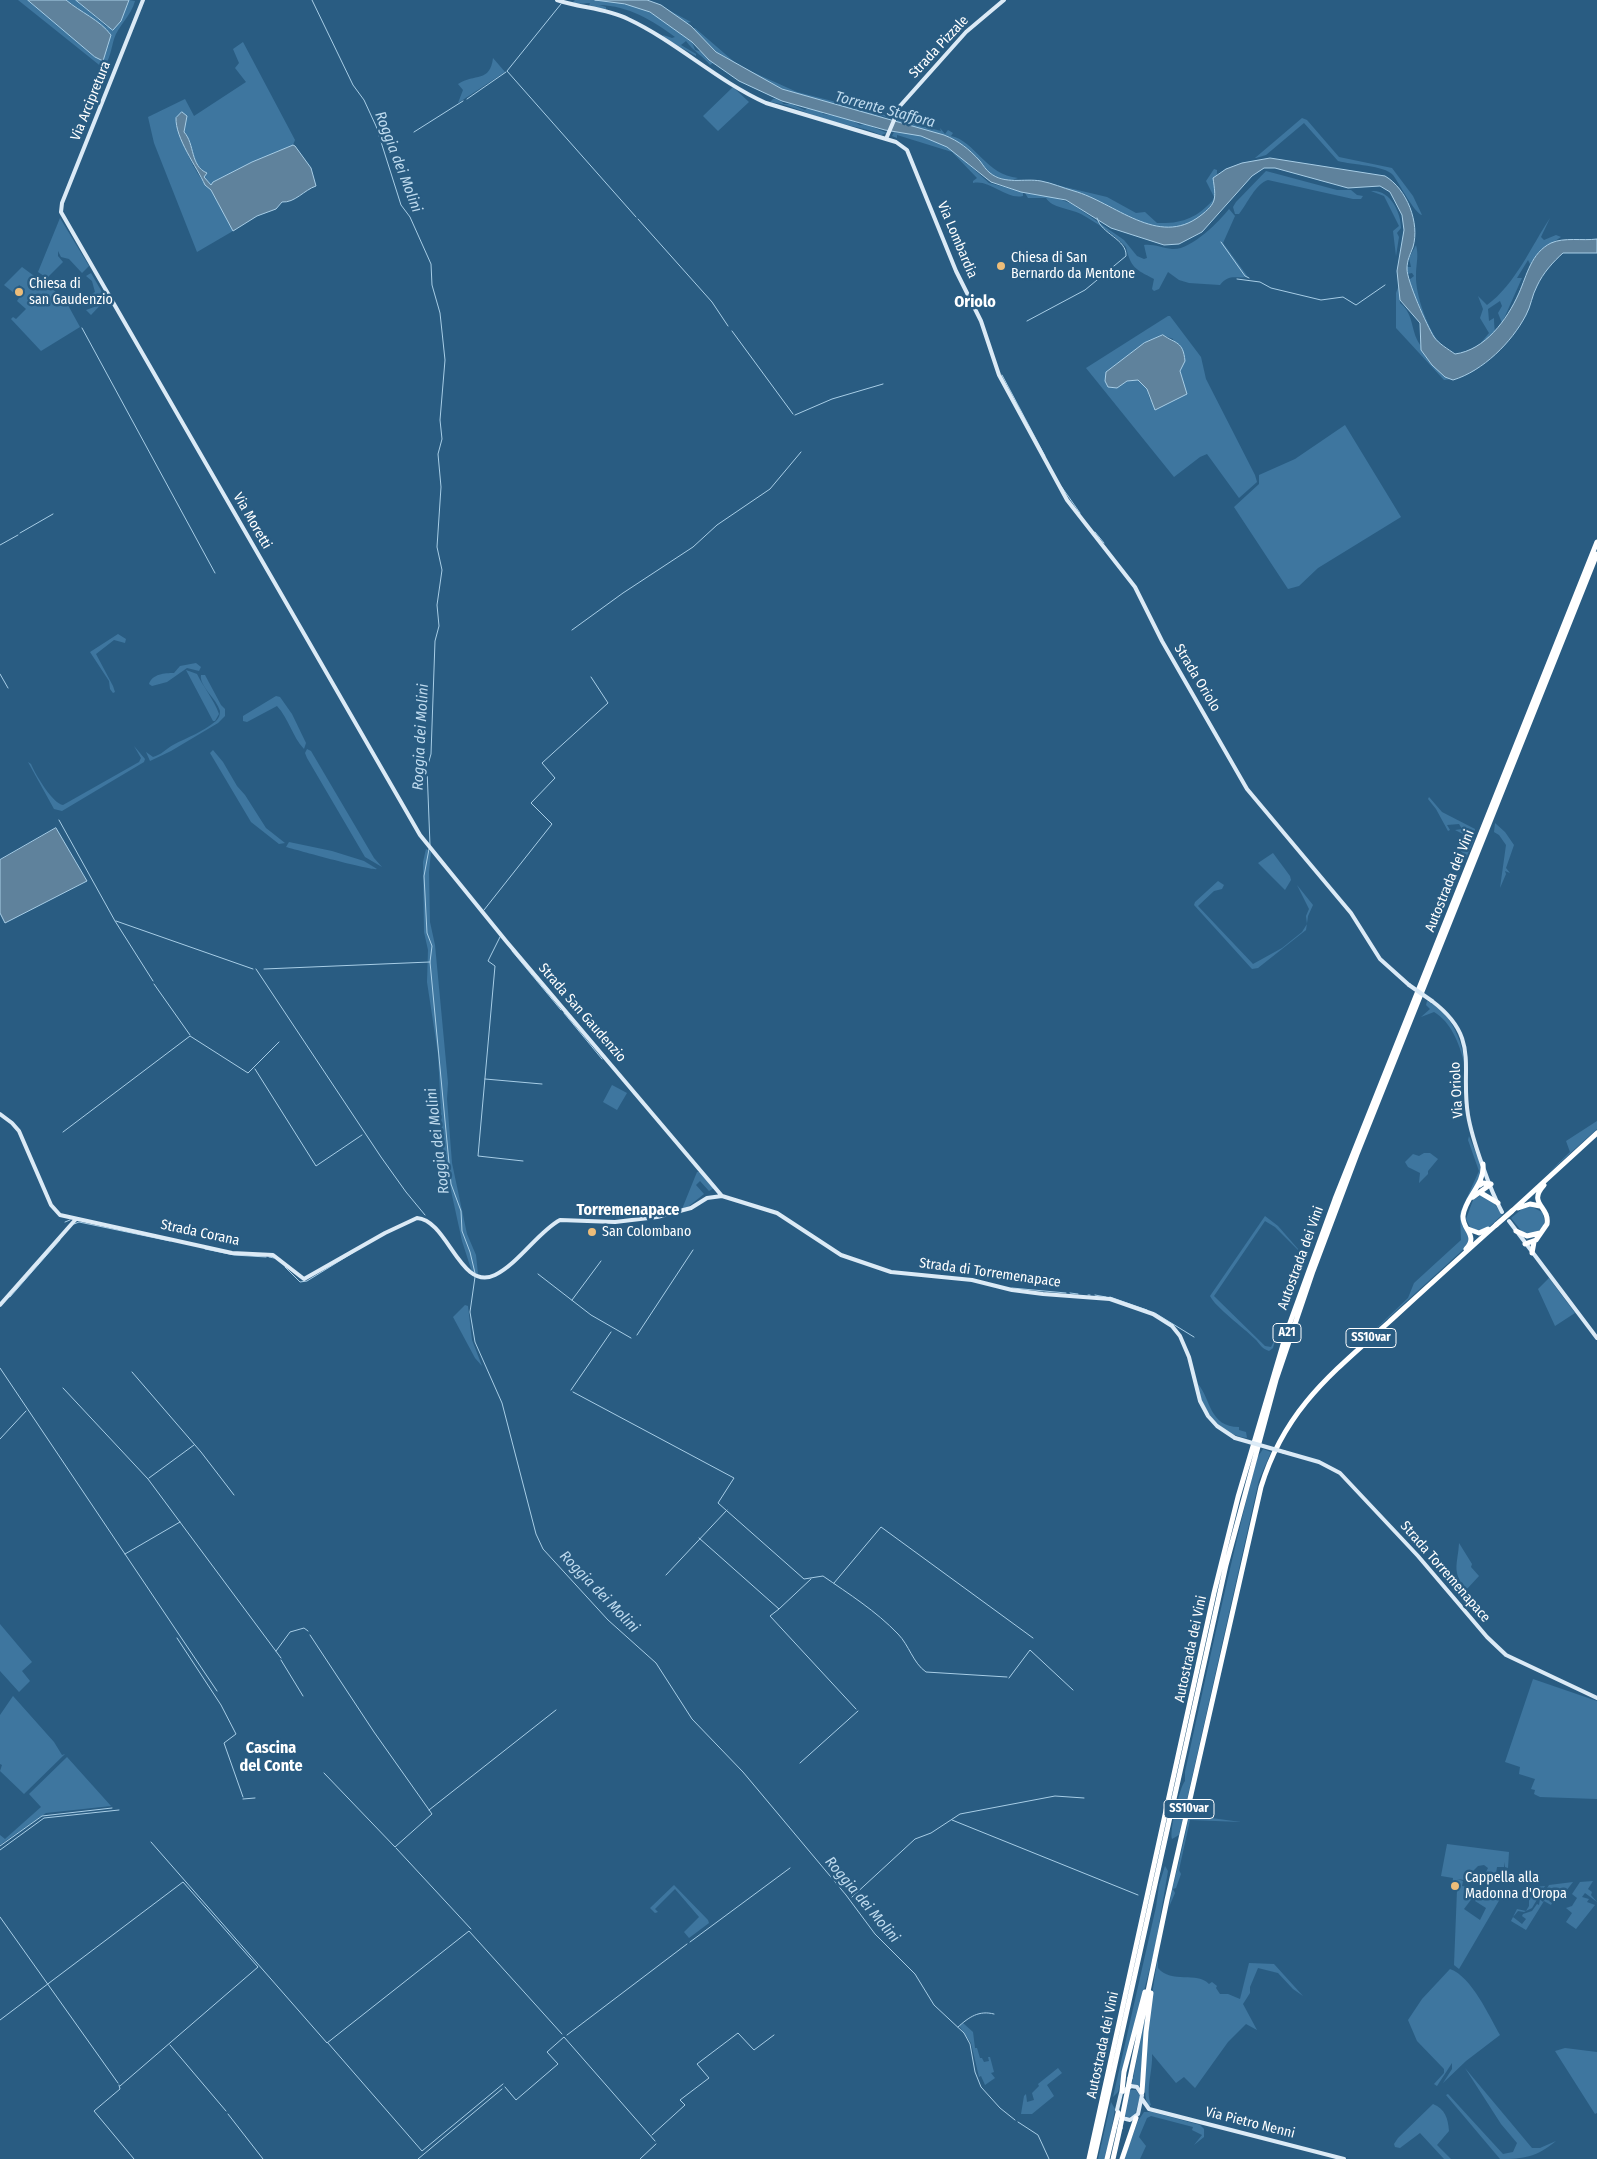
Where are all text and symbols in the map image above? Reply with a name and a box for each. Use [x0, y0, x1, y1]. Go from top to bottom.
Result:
street label: Strada Pizzale [906, 12, 972, 82]
street label: Via Arcipretura [67, 59, 115, 143]
water label: Torrente Staffora [833, 88, 937, 132]
water label: Roggia dei Molini [371, 109, 425, 215]
street label: Via Lombardia [933, 199, 981, 281]
place label: Chiesa di San Bernardo da Mentone [1011, 250, 1135, 282]
marker: Chiesa di San Bernardo da Mentone [995, 260, 1007, 272]
place label: Chiesa di san Gaudenzio [29, 276, 113, 308]
marker: Chiesa di san Gaudenzio [13, 286, 25, 298]
district label: Oriolo [954, 293, 996, 313]
street label: Via Moretti [229, 490, 275, 552]
street label: Strada Oriolo [1170, 641, 1224, 715]
water label: Roggia dei Molini [409, 683, 433, 791]
street label: Autostrada dei Vini [1422, 827, 1478, 935]
street label: Strada San Gaudenzio [535, 960, 629, 1066]
street label: Via Oriolo [1447, 1061, 1467, 1119]
water label: Roggia dei Molini [423, 1087, 453, 1195]
district label: Torremenapace [577, 1201, 679, 1221]
street label: Autostrada dei Vini [1275, 1204, 1327, 1312]
street label: Strada Corana [159, 1216, 241, 1250]
place label: San Colombano [602, 1224, 691, 1240]
marker: San Colombano [586, 1226, 598, 1238]
street label: Strada di Torremenapace [918, 1255, 1062, 1291]
road number: A21 [1273, 1324, 1301, 1342]
road number: SS10var [1346, 1329, 1396, 1348]
street label: Strada Torremenapace [1396, 1518, 1494, 1626]
water label: Roggia dei Molini [556, 1547, 642, 1637]
street label: Autostrada dei Vini [1171, 1594, 1211, 1704]
district label: Cascina del Conte [240, 1739, 302, 1777]
road number: SS10var [1164, 1800, 1214, 1818]
water label: Roggia dei Molini [821, 1853, 903, 1947]
place label: Cappella alla Madonna d'Oropa [1465, 1870, 1567, 1902]
marker: Cappella alla Madonna d'Oropa [1449, 1880, 1461, 1892]
street label: Autostrada dei Vini [1083, 1990, 1123, 2100]
street label: Via Pietro Nenni [1203, 2104, 1297, 2142]

